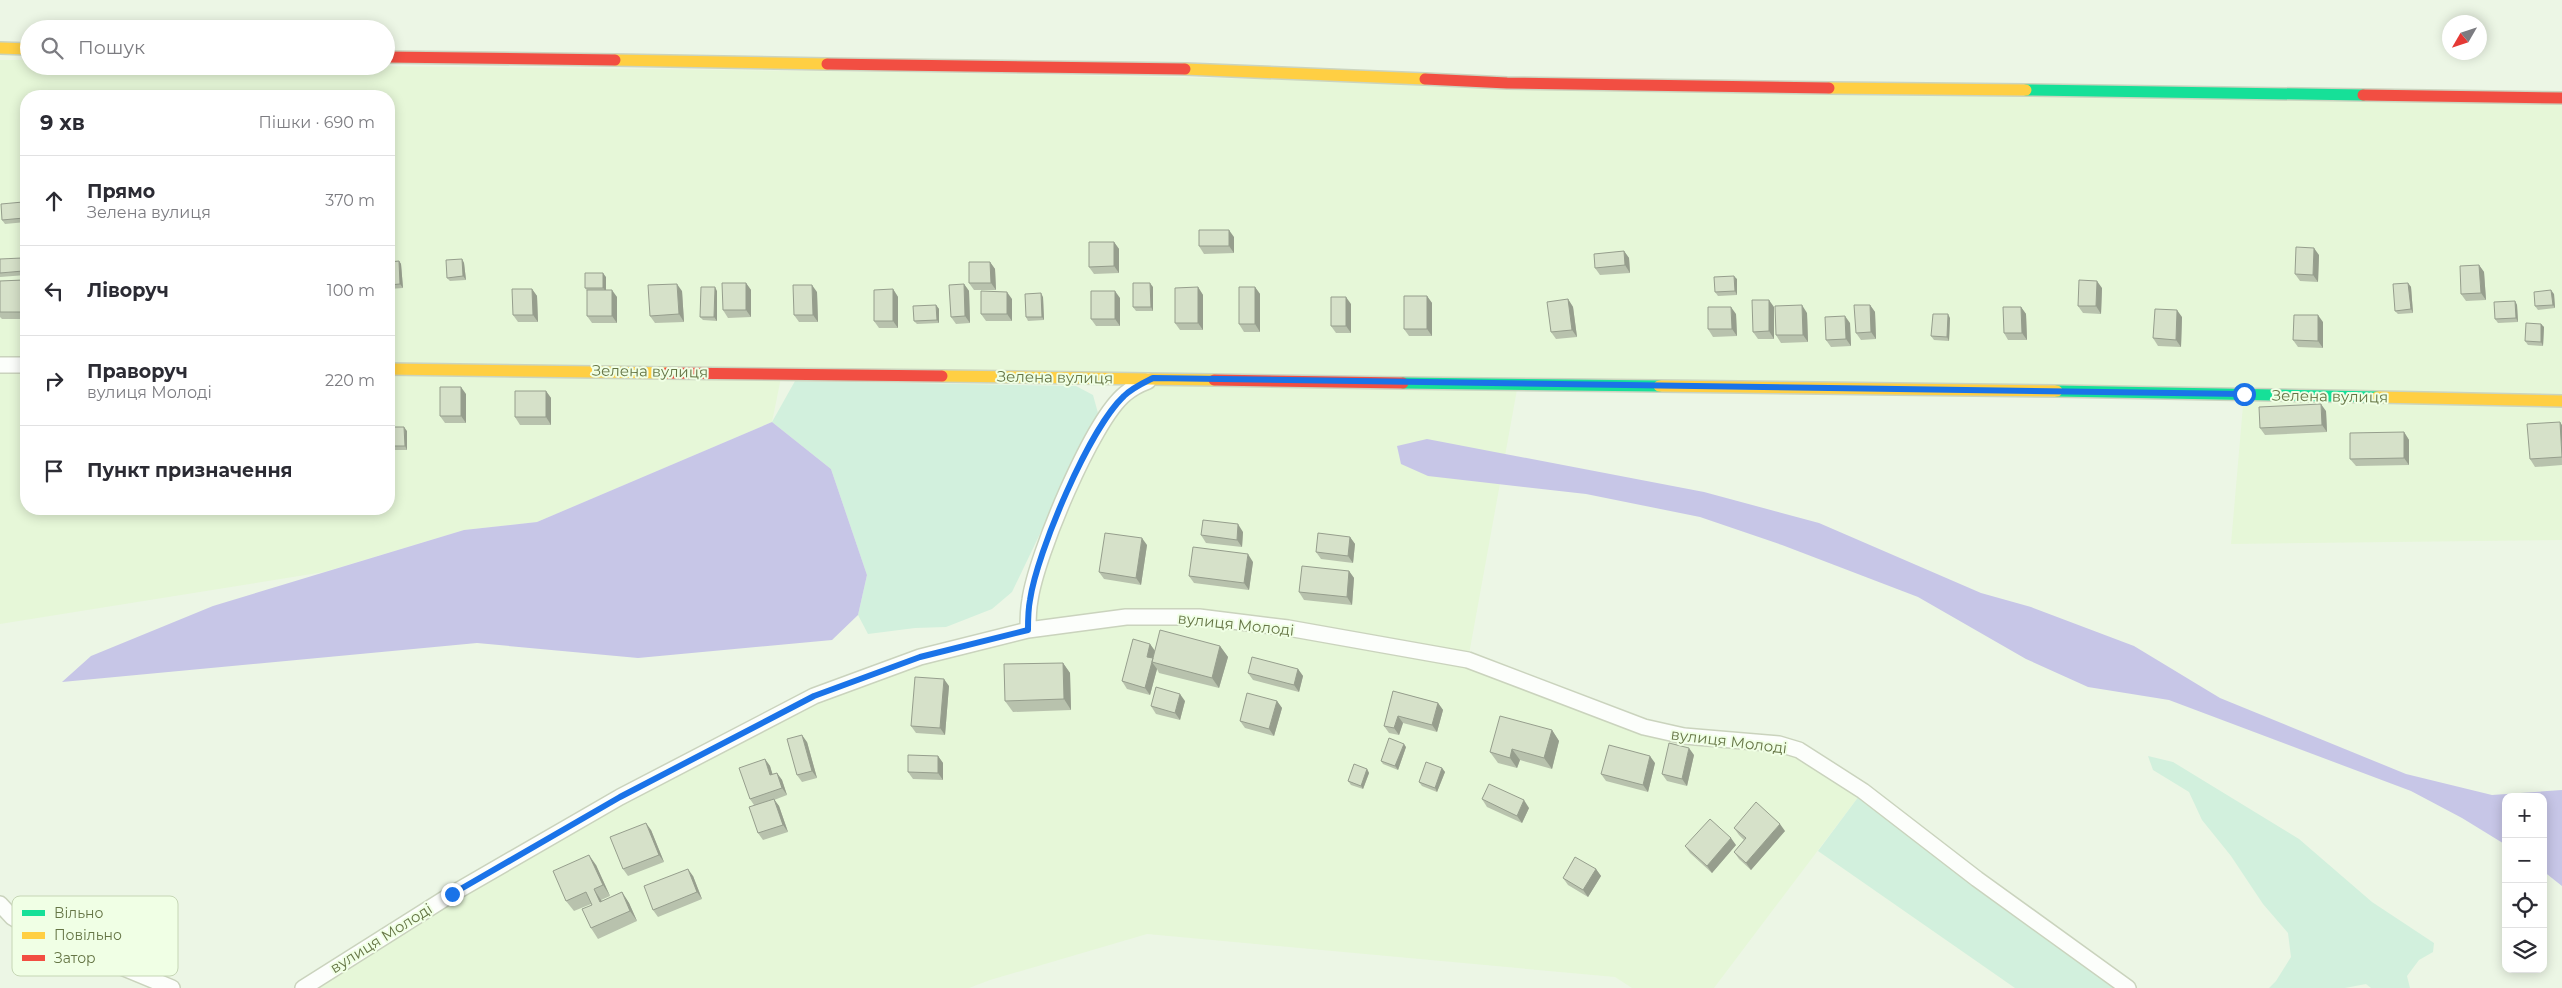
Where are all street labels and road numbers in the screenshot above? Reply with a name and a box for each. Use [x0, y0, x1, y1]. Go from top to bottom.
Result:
street label: Зелена вулиця [592, 360, 708, 382]
street label: Зелена вулиця [997, 366, 1113, 388]
street label: Зелена вулиця [2272, 385, 2388, 407]
street label: вулиця Молоді [1177, 608, 1295, 640]
street label: вулиця Молоді [1670, 724, 1788, 758]
street label: вулиця Молоді [326, 899, 436, 977]

